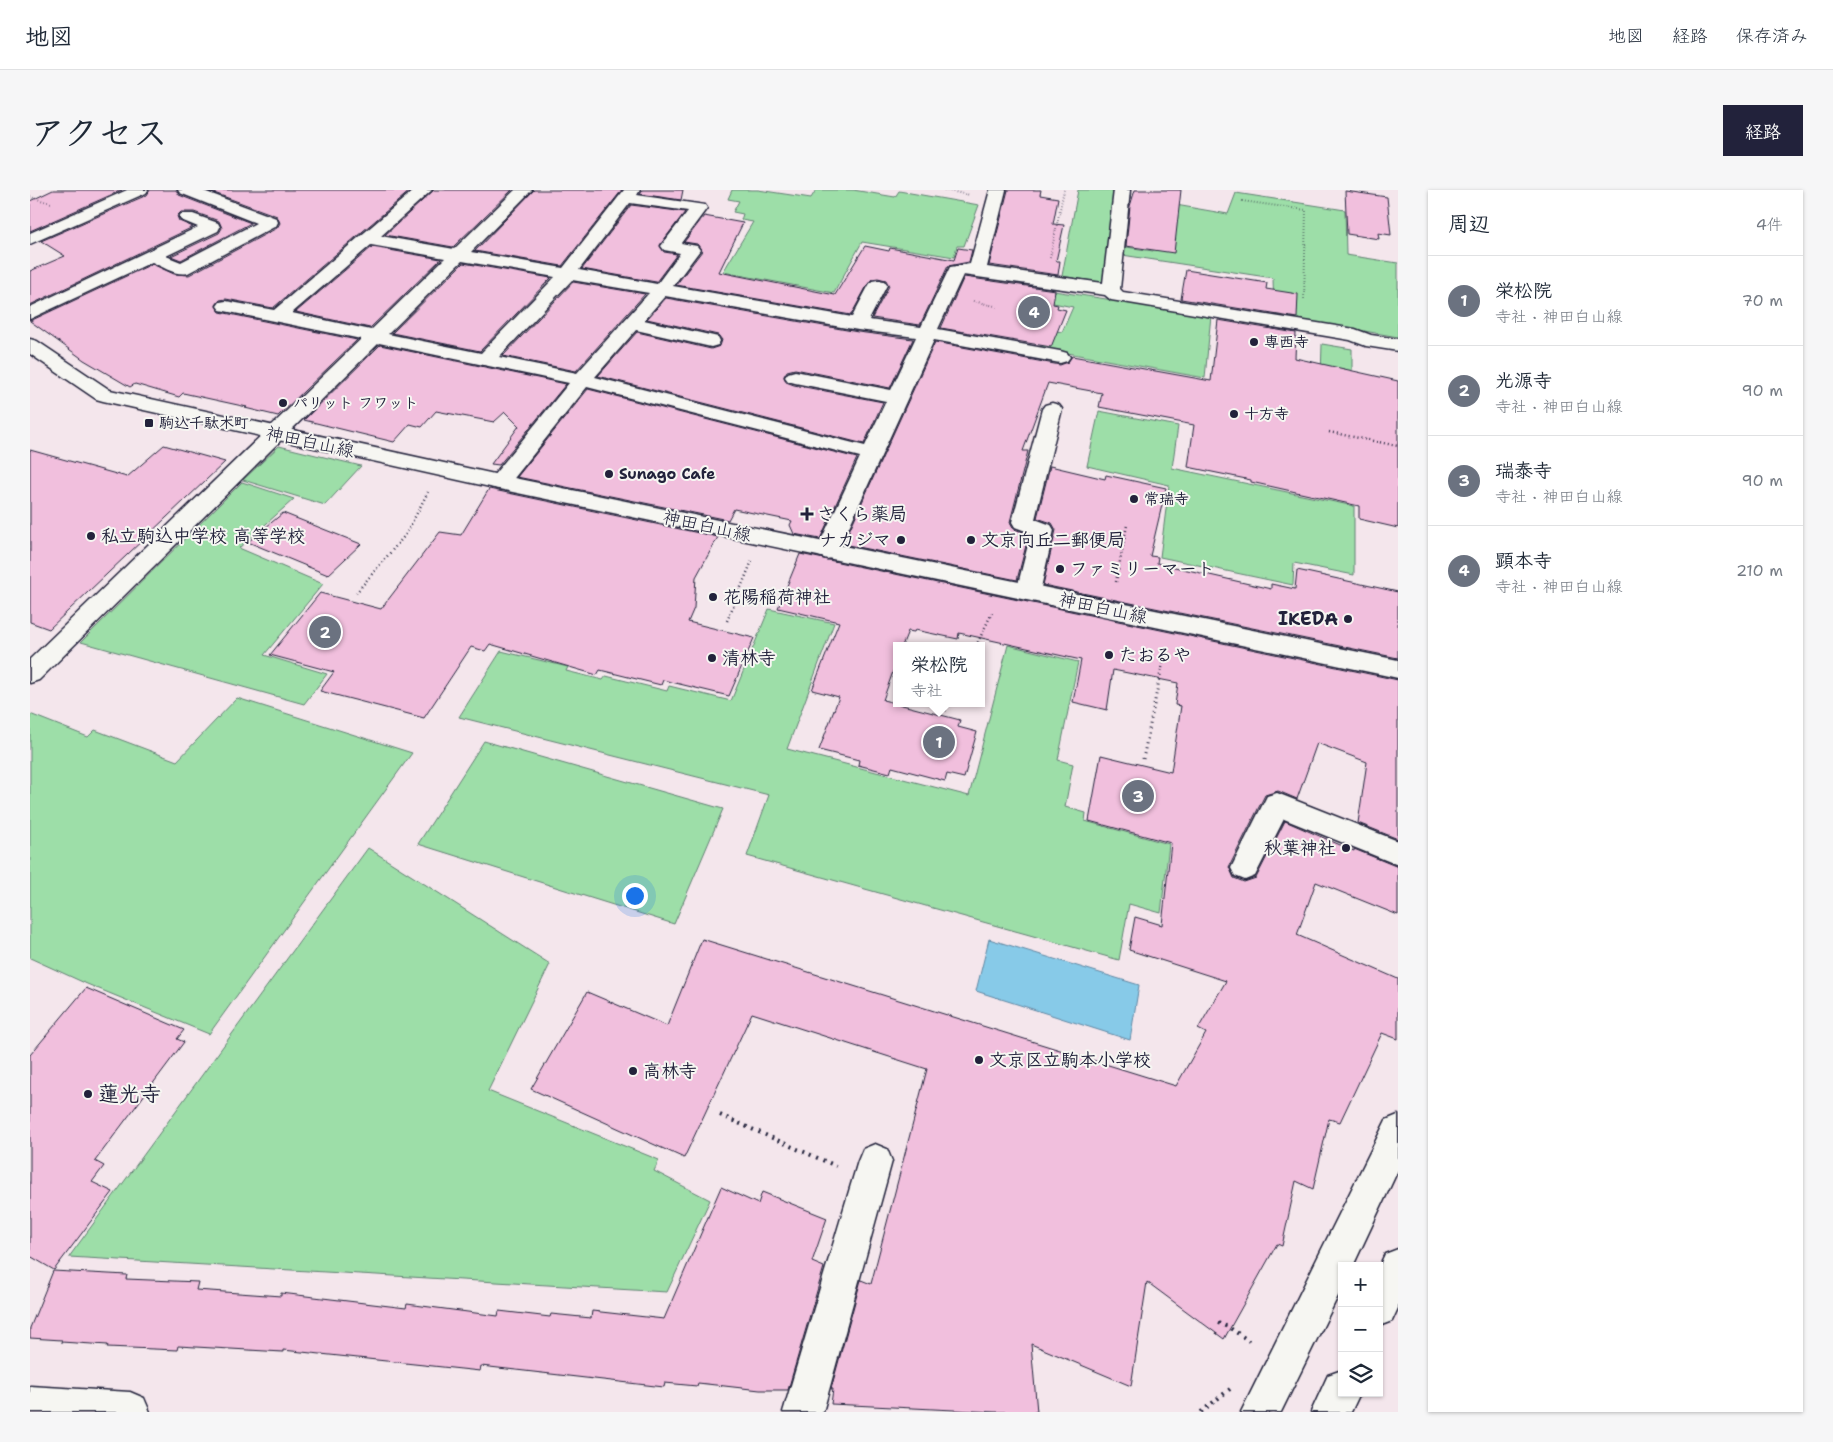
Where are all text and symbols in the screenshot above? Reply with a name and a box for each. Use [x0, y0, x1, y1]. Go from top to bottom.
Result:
text: 地図 [25, 21, 73, 53]
text: 地図 [1608, 24, 1644, 48]
text: 経路 [1672, 24, 1708, 48]
text: 保存済み [1736, 24, 1808, 48]
button: 経路 [1723, 105, 1803, 156]
text: アクセス [30, 109, 168, 156]
text: 周辺 [1448, 210, 1490, 238]
text: 4件 [1756, 214, 1783, 235]
text: 栄松院 [1495, 278, 1552, 303]
text: 1 [1460, 290, 1468, 311]
text: 70 m [1742, 290, 1783, 311]
pin: 4 [1018, 293, 1050, 331]
text: 寺社 · 神田白山線 [1495, 306, 1622, 327]
place label: 専西寺 [1264, 332, 1309, 352]
marker: 専西寺 [1248, 336, 1260, 348]
text: 光源寺 [1495, 368, 1552, 393]
text: 2 [1458, 380, 1470, 401]
text: 90 m [1742, 380, 1783, 401]
place label: パリット フワット [293, 393, 418, 413]
text: 寺社 · 神田白山線 [1495, 396, 1622, 417]
marker: パリット フワット [277, 397, 289, 409]
place label: 十方寺 [1244, 404, 1289, 424]
marker: 十方寺 [1228, 408, 1240, 420]
place label: 駒込千駄木町 [159, 413, 249, 433]
marker: 駒込千駄木町 [143, 417, 155, 429]
street label: 神田白山線 [263, 421, 357, 463]
text: 瑞泰寺 [1495, 458, 1552, 483]
place label: Sunago Cafe [619, 464, 715, 484]
marker: Sunago Cafe [603, 468, 615, 480]
text: 3 [1458, 470, 1470, 491]
text: 90 m [1742, 470, 1783, 491]
text: 寺社 · 神田白山線 [1495, 486, 1622, 507]
place label: 常瑞寺 [1144, 489, 1189, 509]
marker: 常瑞寺 [1128, 493, 1140, 505]
place label: さくら薬局 [817, 502, 907, 526]
street label: 神田白山線 [660, 505, 754, 547]
marker: さくら薬局 [801, 508, 813, 520]
place label: 私立駒込中学校 高等学校 [101, 524, 305, 548]
place label: ナカジマ [819, 528, 891, 552]
place label: 文京向丘二郵便局 [981, 528, 1125, 552]
marker: 私立駒込中学校 高等学校 [85, 530, 97, 542]
marker: ナカジマ [895, 534, 907, 546]
marker: 文京向丘二郵便局 [965, 534, 977, 546]
text: 顕本寺 [1495, 548, 1552, 573]
place label: ファミリーマート [1070, 557, 1215, 581]
text: 4 [1458, 560, 1470, 581]
text: 210 m [1736, 560, 1783, 581]
marker: ファミリーマート [1054, 563, 1066, 575]
text: 寺社 · 神田白山線 [1495, 576, 1622, 597]
place label: 花陽稲荷神社 [723, 585, 831, 609]
street label: 神田白山線 [1056, 587, 1150, 629]
marker: 花陽稲荷神社 [707, 591, 719, 603]
place label: IKEDA [1278, 607, 1338, 631]
pin: 2 [309, 613, 341, 651]
marker: IKEDA [1342, 613, 1354, 625]
popup [893, 642, 985, 707]
place label: たおるや [1119, 643, 1191, 667]
place label: 清林寺 [722, 646, 776, 670]
marker: たおるや [1103, 649, 1115, 661]
marker: 清林寺 [706, 652, 718, 664]
text: 栄松院 [910, 652, 968, 677]
text: 寺社 [910, 680, 943, 701]
pin: 1 [923, 723, 955, 761]
pin: 3 [1122, 777, 1154, 815]
place label: 秋葉神社 [1264, 836, 1336, 860]
marker: 秋葉神社 [1340, 842, 1352, 854]
your location [622, 883, 648, 909]
place label: 文京区立駒本小学校 [989, 1048, 1151, 1072]
marker: 文京区立駒本小学校 [973, 1054, 985, 1066]
place label: 高林寺 [643, 1059, 697, 1083]
marker: 高林寺 [627, 1065, 639, 1077]
place label: 蓮光寺 [98, 1080, 161, 1108]
marker: 蓮光寺 [82, 1088, 94, 1100]
map controls [1338, 1262, 1383, 1397]
button: + [1338, 1262, 1383, 1307]
button: − [1338, 1307, 1383, 1352]
button: layers [1338, 1352, 1383, 1397]

